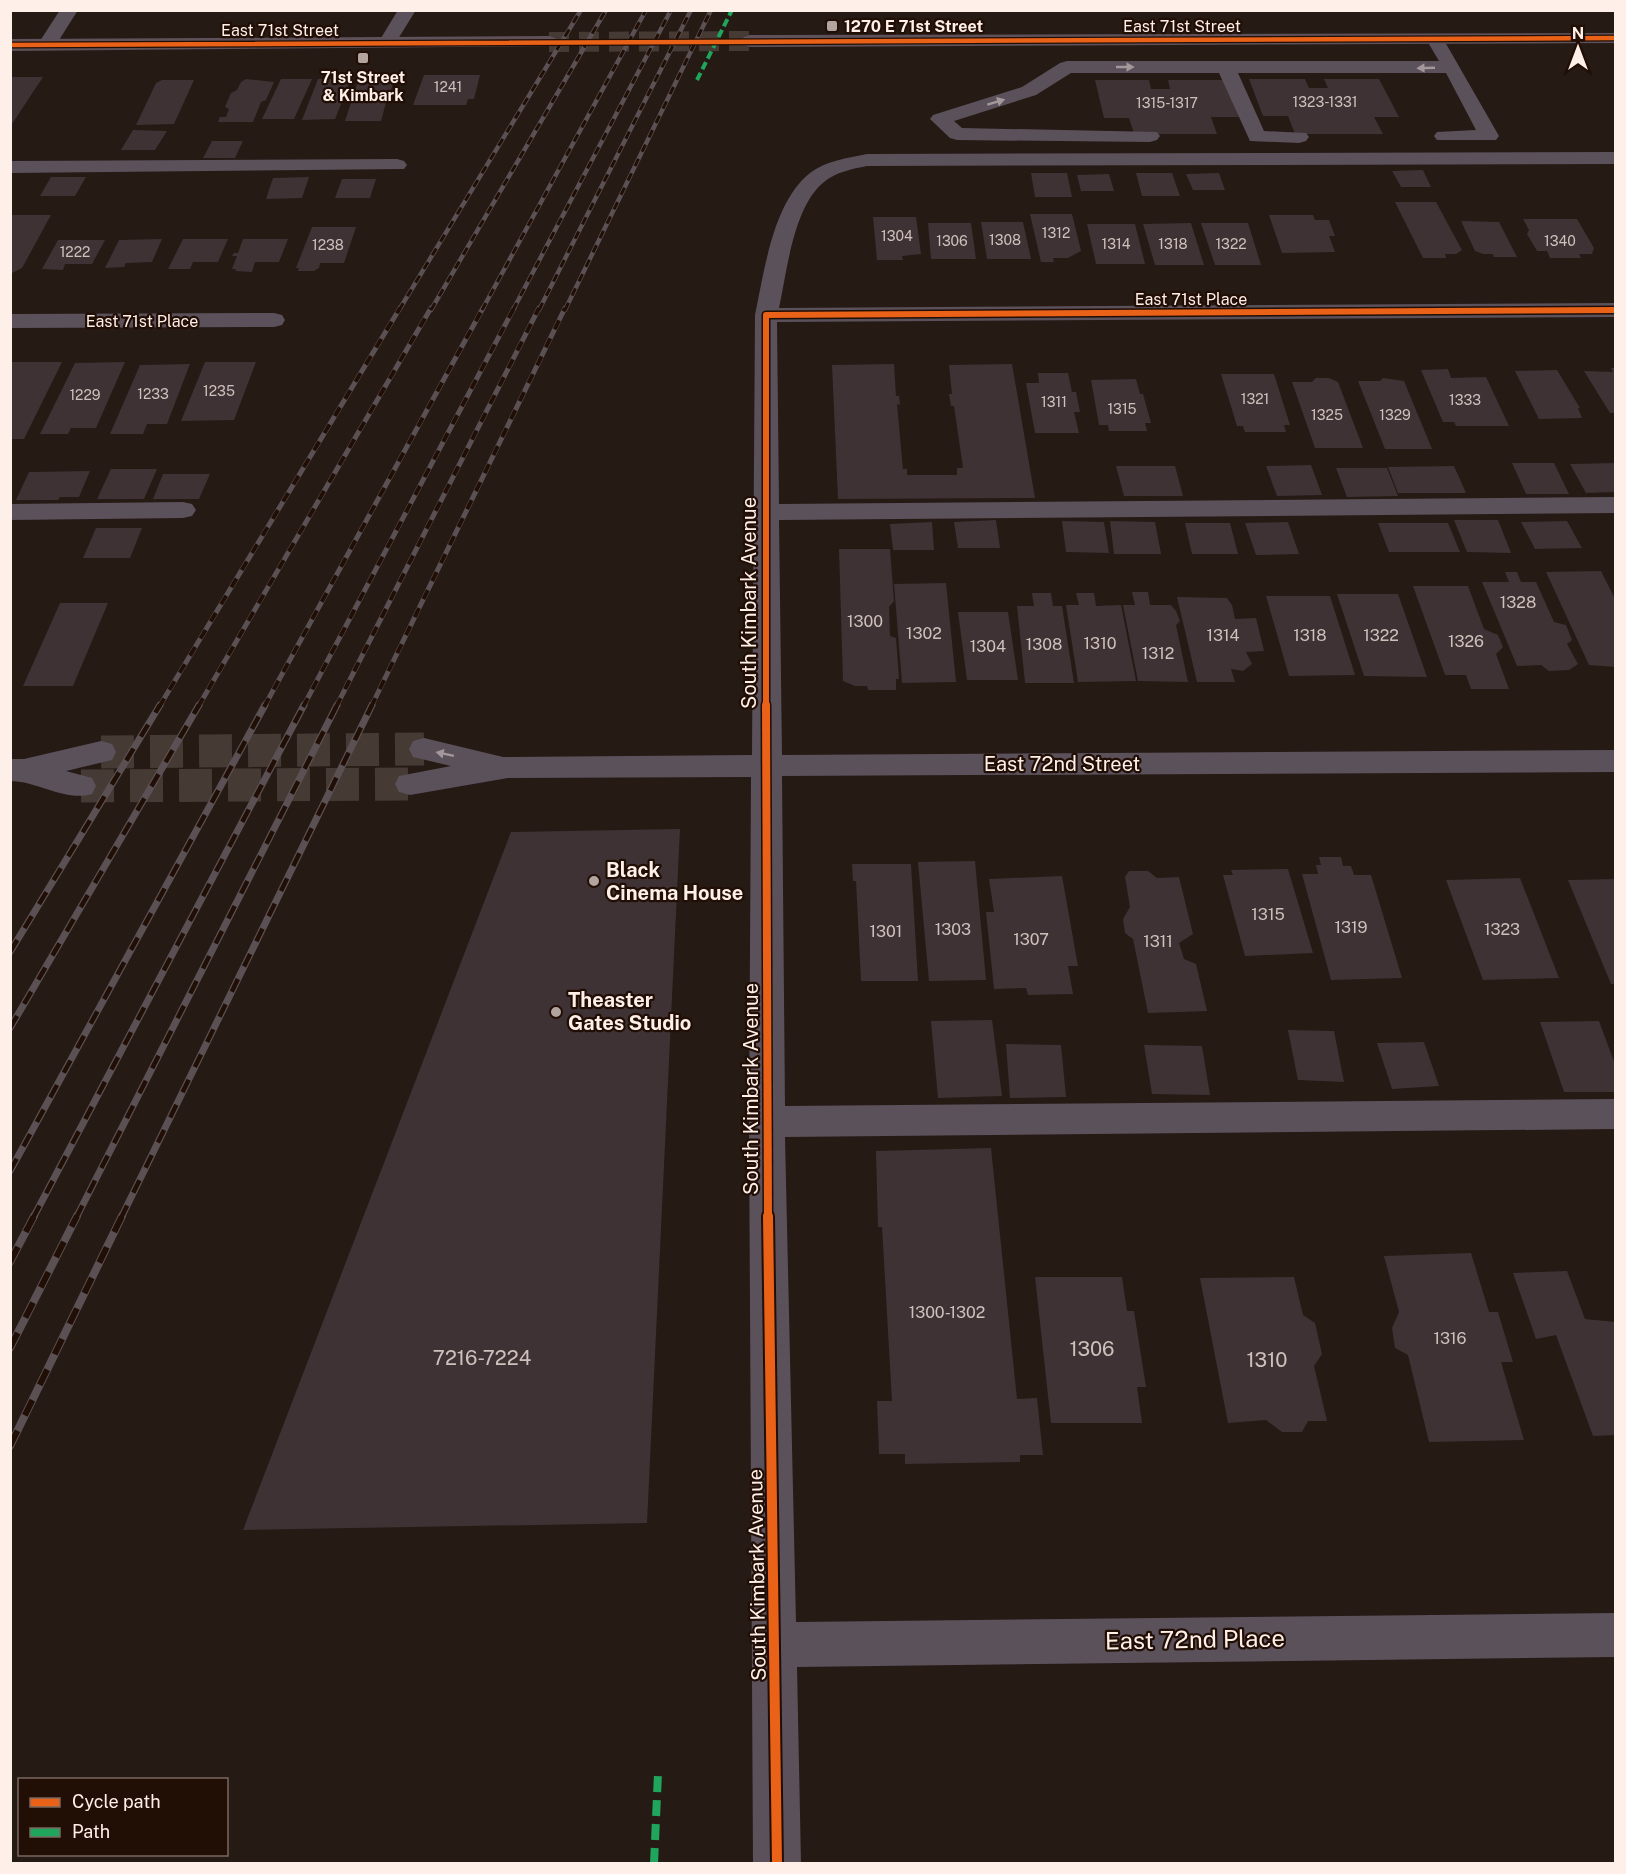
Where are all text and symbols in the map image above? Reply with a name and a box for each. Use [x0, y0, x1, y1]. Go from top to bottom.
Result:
place label: 1270 E 71st Street [844, 17, 983, 36]
street label: East 71st Street [1123, 17, 1241, 36]
north arrow [1548, 18, 1608, 78]
marker: 1270 E 71st Street [825, 19, 839, 33]
street label: East 71st Street [221, 21, 339, 40]
text: N [1572, 24, 1584, 43]
marker: 71st Street & Kimbark [356, 51, 370, 65]
one-way arrow [1116, 62, 1135, 72]
one-way arrow [1417, 64, 1436, 73]
place label: 71st Street & Kimbark [321, 68, 406, 105]
house number: 1241 [434, 79, 462, 95]
house number: 1323-1331 [1293, 94, 1357, 110]
house number: 1315-1317 [1136, 95, 1198, 111]
one-way arrow [987, 96, 1005, 106]
house number: 1312 [1042, 225, 1070, 241]
house number: 1304 [881, 228, 913, 244]
house number: 1308 [989, 232, 1021, 248]
house number: 1306 [936, 233, 968, 249]
house number: 1340 [1544, 233, 1576, 249]
house number: 1314 [1101, 236, 1131, 252]
house number: 1318 [1158, 236, 1188, 252]
house number: 1322 [1215, 236, 1247, 252]
house number: 1238 [312, 237, 344, 253]
house number: 1222 [60, 244, 90, 260]
street label: East 71st Place [1135, 290, 1247, 309]
street label: East 71st Place [86, 312, 198, 331]
house number: 1235 [203, 383, 235, 399]
house number: 1233 [137, 386, 169, 402]
house number: 1229 [69, 387, 101, 403]
house number: 1321 [1241, 391, 1269, 407]
house number: 1333 [1449, 392, 1481, 408]
house number: 1311 [1041, 394, 1067, 410]
house number: 1315 [1107, 401, 1137, 417]
house number: 1325 [1311, 407, 1343, 423]
house number: 1329 [1379, 407, 1411, 423]
street label: South Kimbark Avenue [737, 497, 761, 709]
house number: 1328 [1500, 593, 1536, 612]
house number: 1300 [847, 612, 883, 631]
house number: 1302 [906, 624, 942, 643]
house number: 1314 [1206, 626, 1240, 645]
house number: 1318 [1293, 626, 1327, 645]
house number: 1322 [1363, 626, 1399, 645]
house number: 1326 [1448, 632, 1484, 651]
house number: 1310 [1084, 634, 1117, 653]
house number: 1308 [1026, 635, 1062, 654]
house number: 1304 [970, 637, 1006, 656]
house number: 1312 [1142, 644, 1174, 663]
one-way arrow [436, 749, 455, 758]
street label: East 72nd Street [984, 752, 1140, 776]
place label: Black Cinema House [606, 858, 743, 905]
marker: Black Cinema House [587, 874, 601, 888]
house number: 1315 [1251, 905, 1285, 924]
house number: 1319 [1334, 918, 1368, 937]
house number: 1303 [935, 920, 971, 939]
house number: 1323 [1484, 920, 1520, 939]
house number: 1301 [870, 922, 902, 941]
house number: 1307 [1013, 930, 1049, 949]
house number: 1311 [1143, 932, 1173, 951]
street label: South Kimbark Avenue [739, 983, 763, 1195]
place label: Theaster Gates Studio [568, 988, 691, 1035]
marker: Theaster Gates Studio [549, 1005, 563, 1019]
house number: 1300-1302 [909, 1303, 985, 1322]
house number: 1316 [1433, 1329, 1467, 1348]
house number: 1306 [1069, 1337, 1115, 1361]
house number: 7216-7224 [433, 1346, 531, 1370]
house number: 1310 [1246, 1348, 1288, 1372]
street label: South Kimbark Avenue [743, 1469, 771, 1681]
street label: East 72nd Place [1105, 1623, 1285, 1655]
legend [18, 1778, 228, 1856]
text: Cycle path [72, 1791, 161, 1812]
text: Path [72, 1821, 110, 1842]

